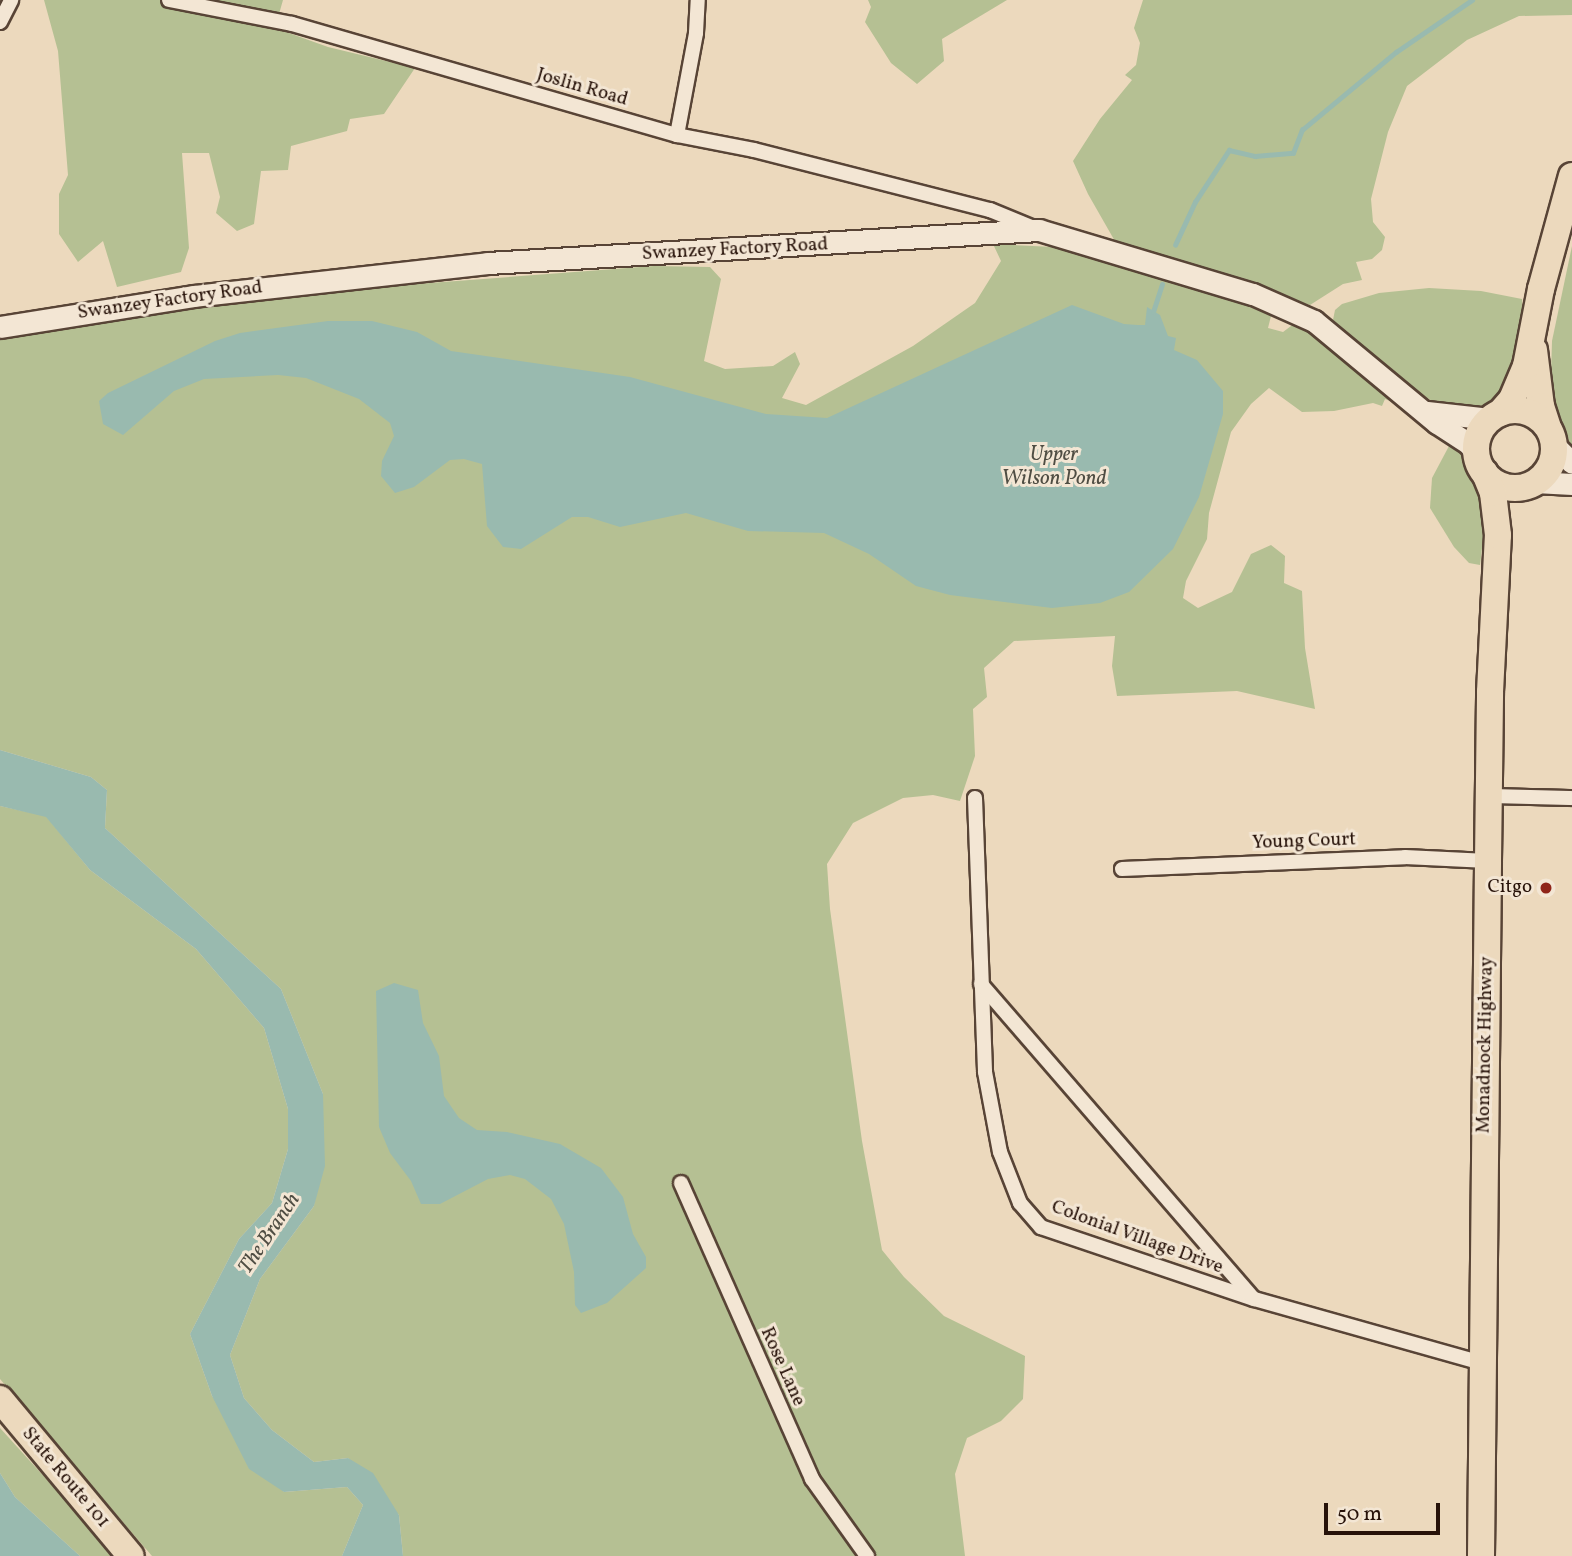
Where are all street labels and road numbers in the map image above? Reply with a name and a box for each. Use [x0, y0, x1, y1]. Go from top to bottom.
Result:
street label: Joslin Road [534, 64, 630, 112]
street label: Swanzey Factory Road [641, 234, 829, 266]
street label: Swanzey Factory Road [76, 277, 264, 325]
street label: Young Court [1252, 829, 1356, 855]
street label: Monadnock Highway [1473, 956, 1499, 1134]
street label: Colonial Village Drive [1048, 1196, 1226, 1280]
street label: Rose Lane [754, 1324, 810, 1410]
street label: State Route 101 [16, 1423, 114, 1533]

